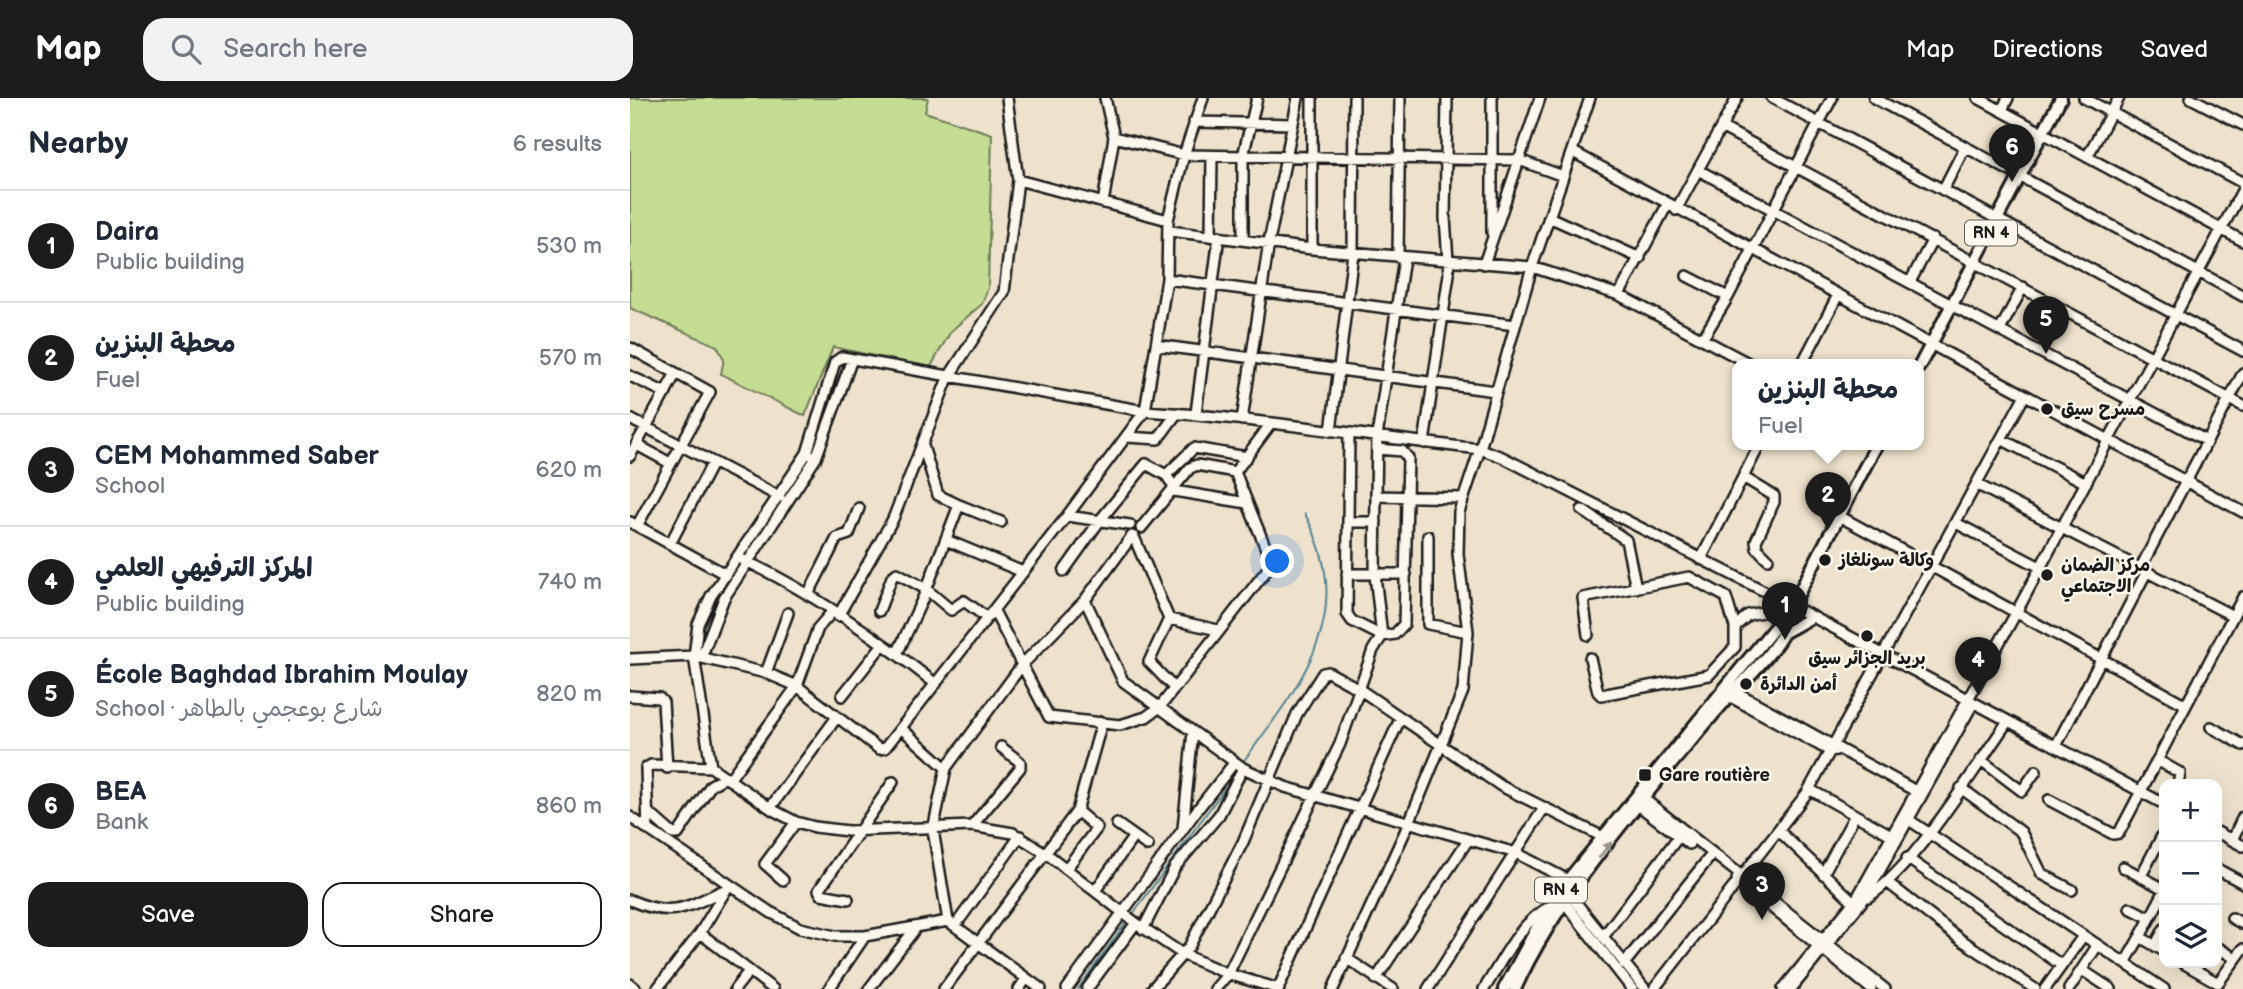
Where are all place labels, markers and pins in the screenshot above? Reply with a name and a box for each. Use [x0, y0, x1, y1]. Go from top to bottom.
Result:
pin: 6 [1989, 124, 2035, 182]
pin: 5 [2023, 296, 2069, 354]
place label: مسرح سيق [2061, 399, 2145, 420]
marker: مسرح سيق [2039, 401, 2055, 417]
pin: 2 [1805, 472, 1851, 530]
place label: وكالة سونلغاز [1837, 550, 1934, 571]
marker: وكالة سونلغاز [1817, 552, 1833, 568]
place label: مركز الضمان الاجتماعي [2061, 555, 2150, 602]
marker: مركز الضمان الاجتماعي [2039, 567, 2055, 583]
pin: 1 [1762, 582, 1808, 640]
marker: بريد الجزائر سيق [1859, 628, 1875, 644]
pin: 4 [1955, 637, 2001, 695]
place label: بريد الجزائر سيق [1808, 648, 1926, 669]
place label: أمن الدائرة [1760, 673, 1837, 695]
marker: أمن الدائرة [1738, 676, 1754, 692]
place label: Gare routière [1659, 765, 1770, 786]
marker: Gare routière [1637, 767, 1653, 783]
pin: 3 [1739, 862, 1785, 920]

